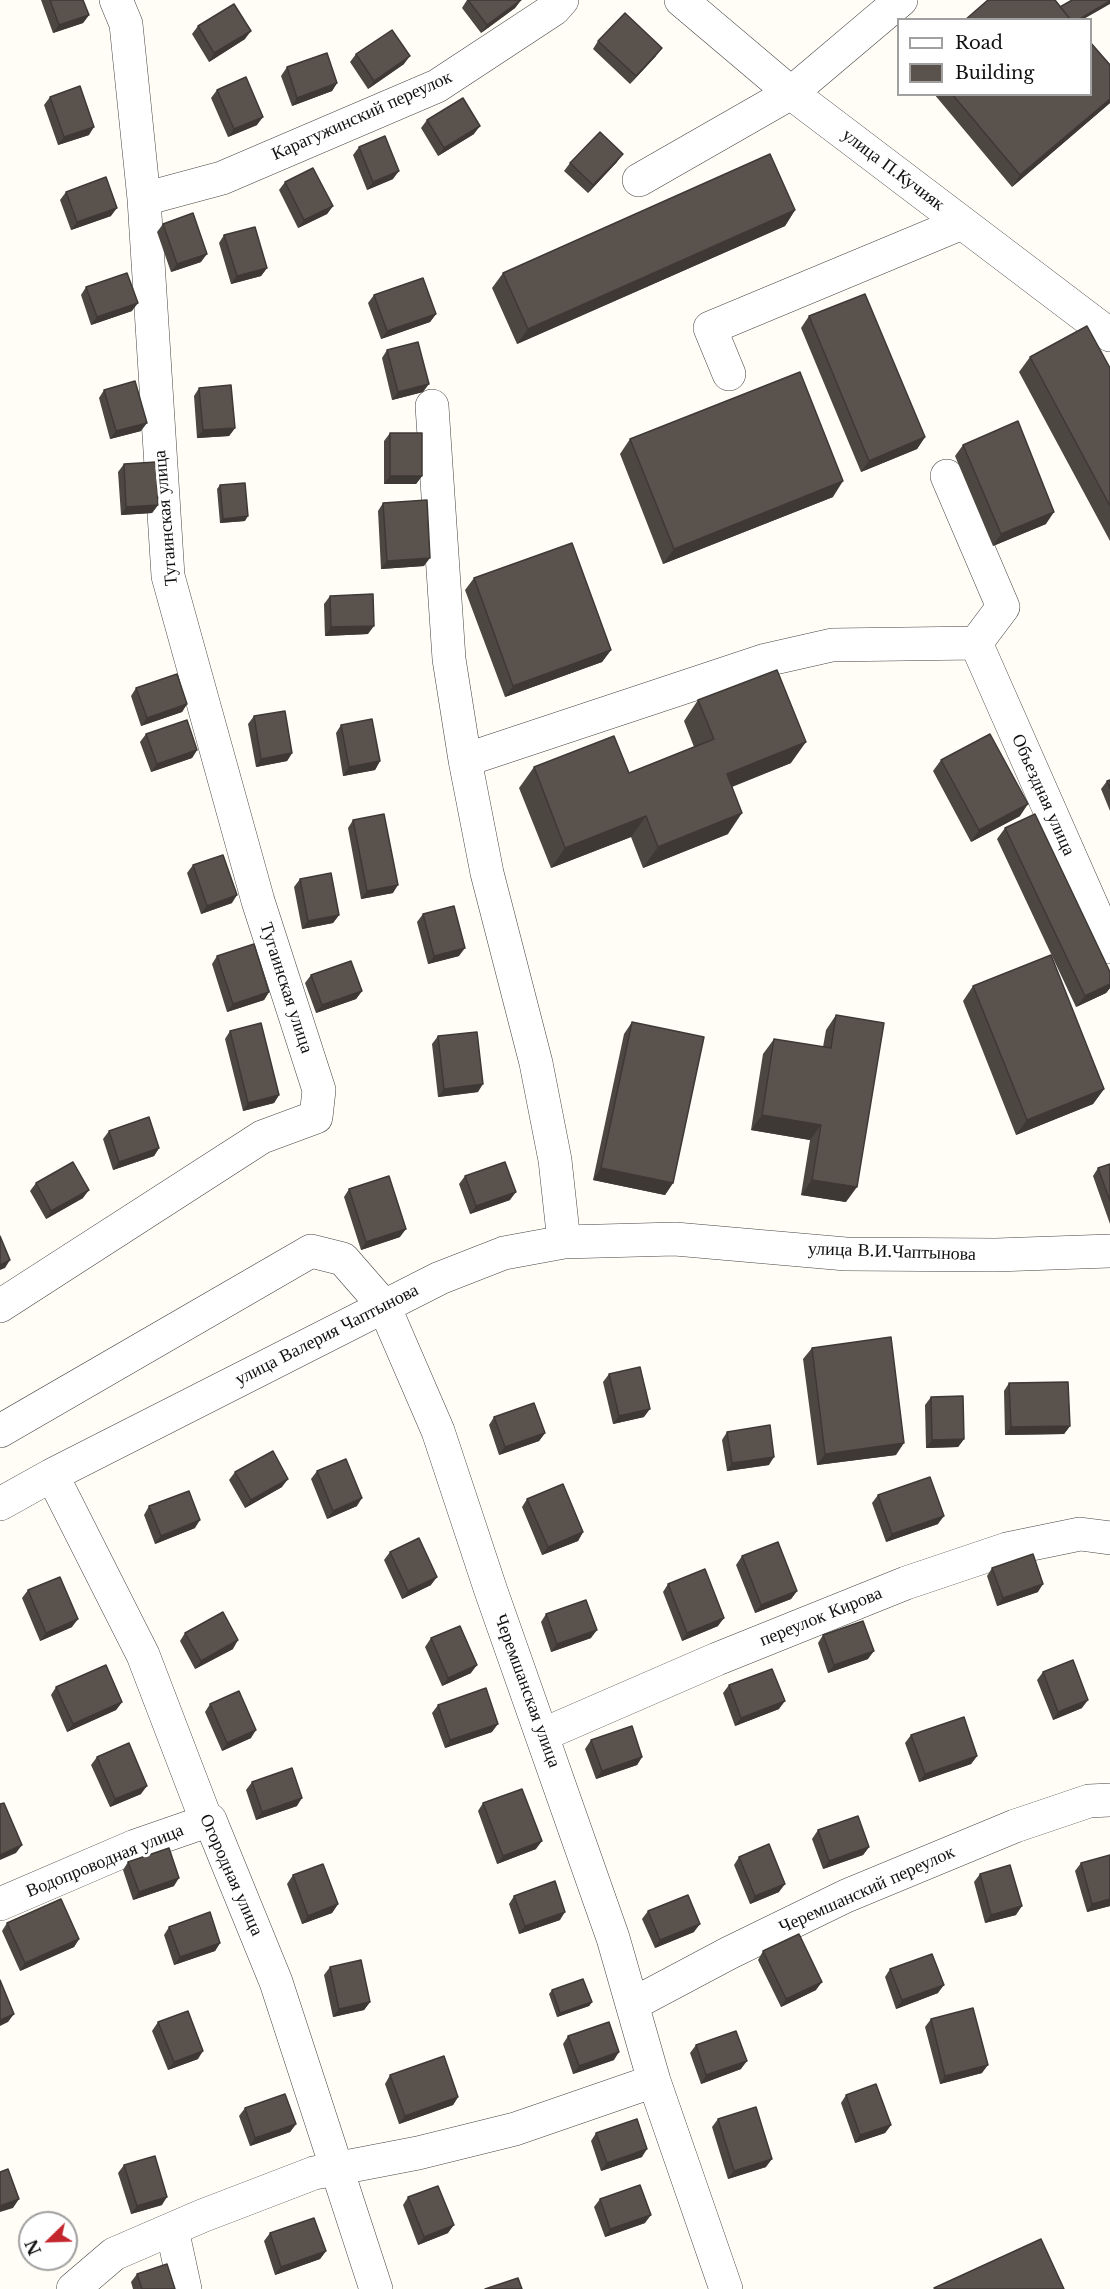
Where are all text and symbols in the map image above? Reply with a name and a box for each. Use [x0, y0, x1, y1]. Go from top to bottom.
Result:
legend [897, 18, 1092, 96]
text: Road [955, 32, 1003, 54]
text: Building [955, 62, 1034, 84]
street label: Карагужинский переулок [269, 67, 455, 165]
street label: улица П.Кучияк [837, 124, 949, 216]
street label: Тугаинская улица [149, 449, 183, 587]
street label: Объездная улица [1007, 731, 1079, 859]
street label: Тугаинская улица [255, 920, 317, 1056]
street label: улица В.И.Чаптынова [808, 1238, 976, 1266]
street label: улица Валерия Чаптынова [232, 1279, 422, 1391]
street label: переулок Кирова [757, 1583, 885, 1651]
street label: Черемшанская улица [489, 1611, 565, 1771]
street label: Огородная улица [194, 1811, 268, 1939]
street label: Водопроводная улица [23, 1820, 187, 1902]
street label: Черемшанский переулок [776, 1842, 958, 1938]
north arrow [18, 2211, 78, 2271]
text: N [21, 2236, 45, 2258]

